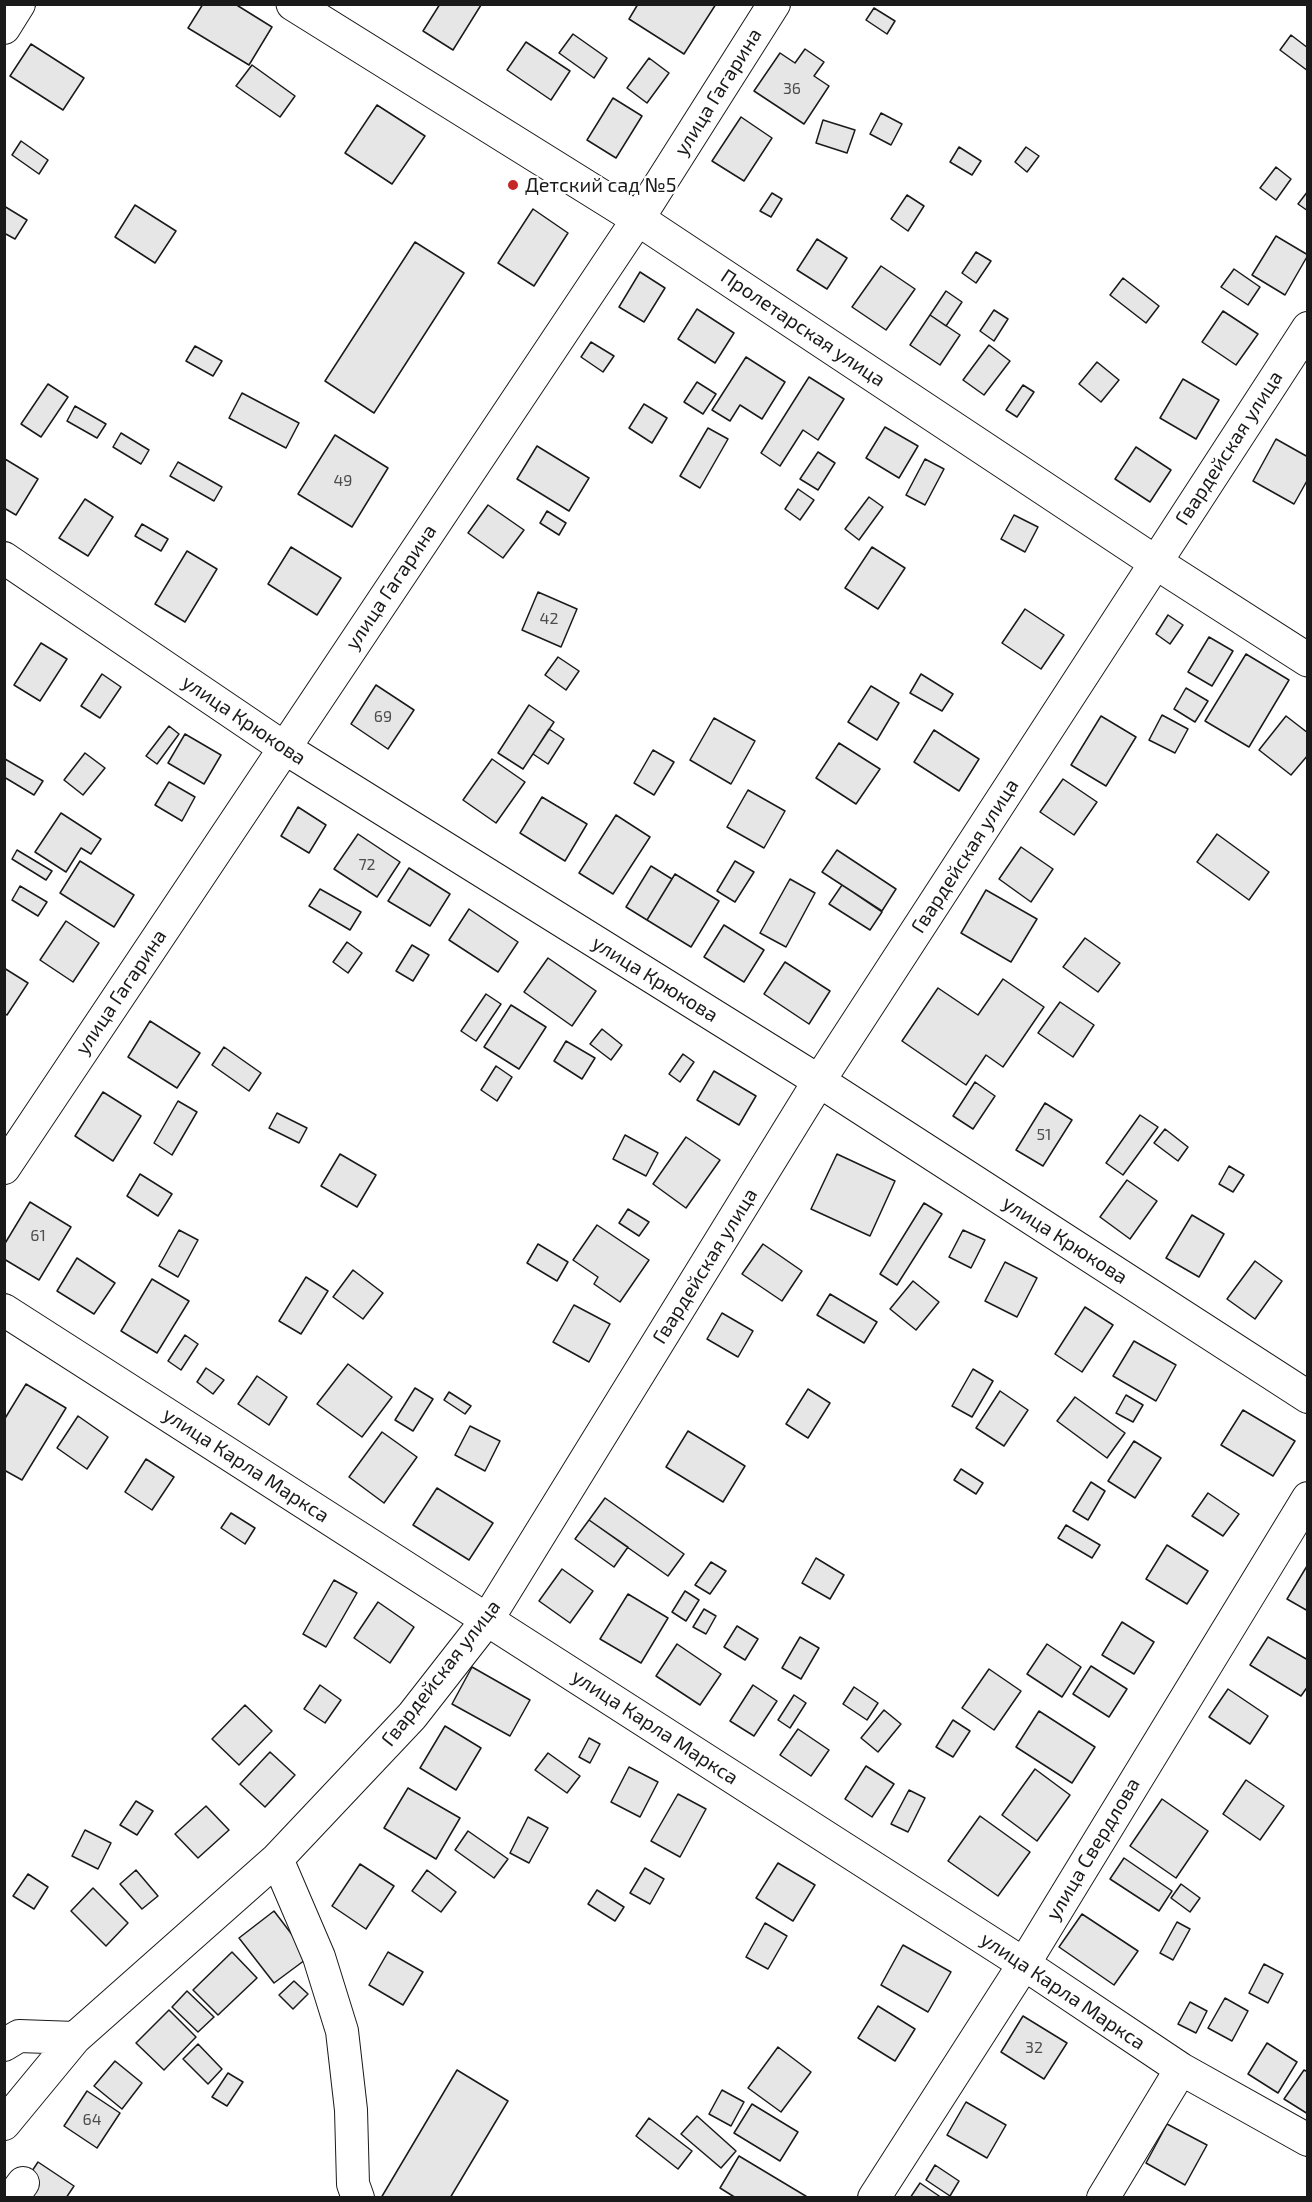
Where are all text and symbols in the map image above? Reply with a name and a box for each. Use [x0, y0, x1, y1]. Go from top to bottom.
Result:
street label: улица Гагарина [669, 24, 767, 160]
house number: 36 [783, 79, 801, 99]
place label: Детский сад №5 [525, 173, 677, 197]
marker: Детский сад №5 [506, 178, 520, 192]
street label: Пролетарская улица [716, 264, 890, 392]
street label: Гвардейская улица [1170, 366, 1288, 530]
house number: 49 [334, 471, 352, 491]
street label: улица Гагарина [340, 520, 442, 654]
house number: 42 [540, 609, 558, 629]
street label: улица Крюкова [178, 670, 310, 770]
house number: 69 [374, 707, 392, 727]
street label: Гвардейская улица [906, 774, 1024, 938]
house number: 72 [358, 855, 376, 875]
street label: улица Гагарина [70, 925, 172, 1059]
street label: улица Крюкова [588, 931, 722, 1027]
house number: 51 [1037, 1125, 1051, 1145]
street label: Гвардейская улица [647, 1184, 763, 1348]
street label: улица Крюкова [998, 1191, 1132, 1289]
house number: 61 [30, 1226, 46, 1246]
street label: улица Карла Маркса [158, 1402, 334, 1528]
street label: Гвардейская улица [376, 1595, 506, 1751]
street label: улица Карла Маркса [567, 1664, 743, 1790]
street label: улица Свердлова [1041, 1773, 1145, 1925]
street label: улица Карла Маркса [976, 1927, 1150, 2055]
house number: 32 [1025, 2038, 1043, 2058]
house number: 64 [83, 2110, 101, 2130]

